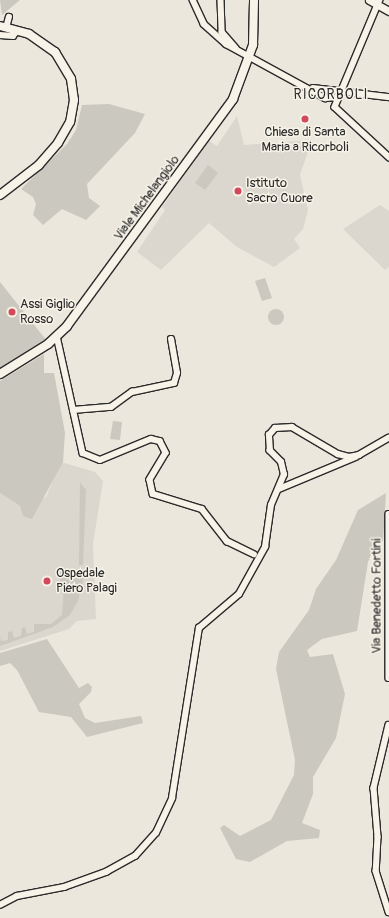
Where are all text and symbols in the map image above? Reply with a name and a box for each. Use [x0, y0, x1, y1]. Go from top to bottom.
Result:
district label: RICORBOLI [294, 87, 368, 103]
marker: Chiesa di Santa Maria a Ricorboli [300, 114, 310, 124]
place label: Chiesa di Santa Maria a Ricorboli [262, 125, 348, 156]
street label: Viale Michelangiolo [111, 152, 183, 244]
place label: Istituto Sacro Cuore [246, 176, 313, 207]
marker: Istituto Sacro Cuore [233, 186, 243, 196]
place label: Assi Giglio Rosso [20, 297, 75, 328]
marker: Assi Giglio Rosso [7, 307, 17, 317]
street label: Via Benedetto Fortini [369, 538, 385, 654]
place label: Ospedale Piero Palagi [56, 566, 117, 597]
marker: Ospedale Piero Palagi [41, 575, 53, 587]

